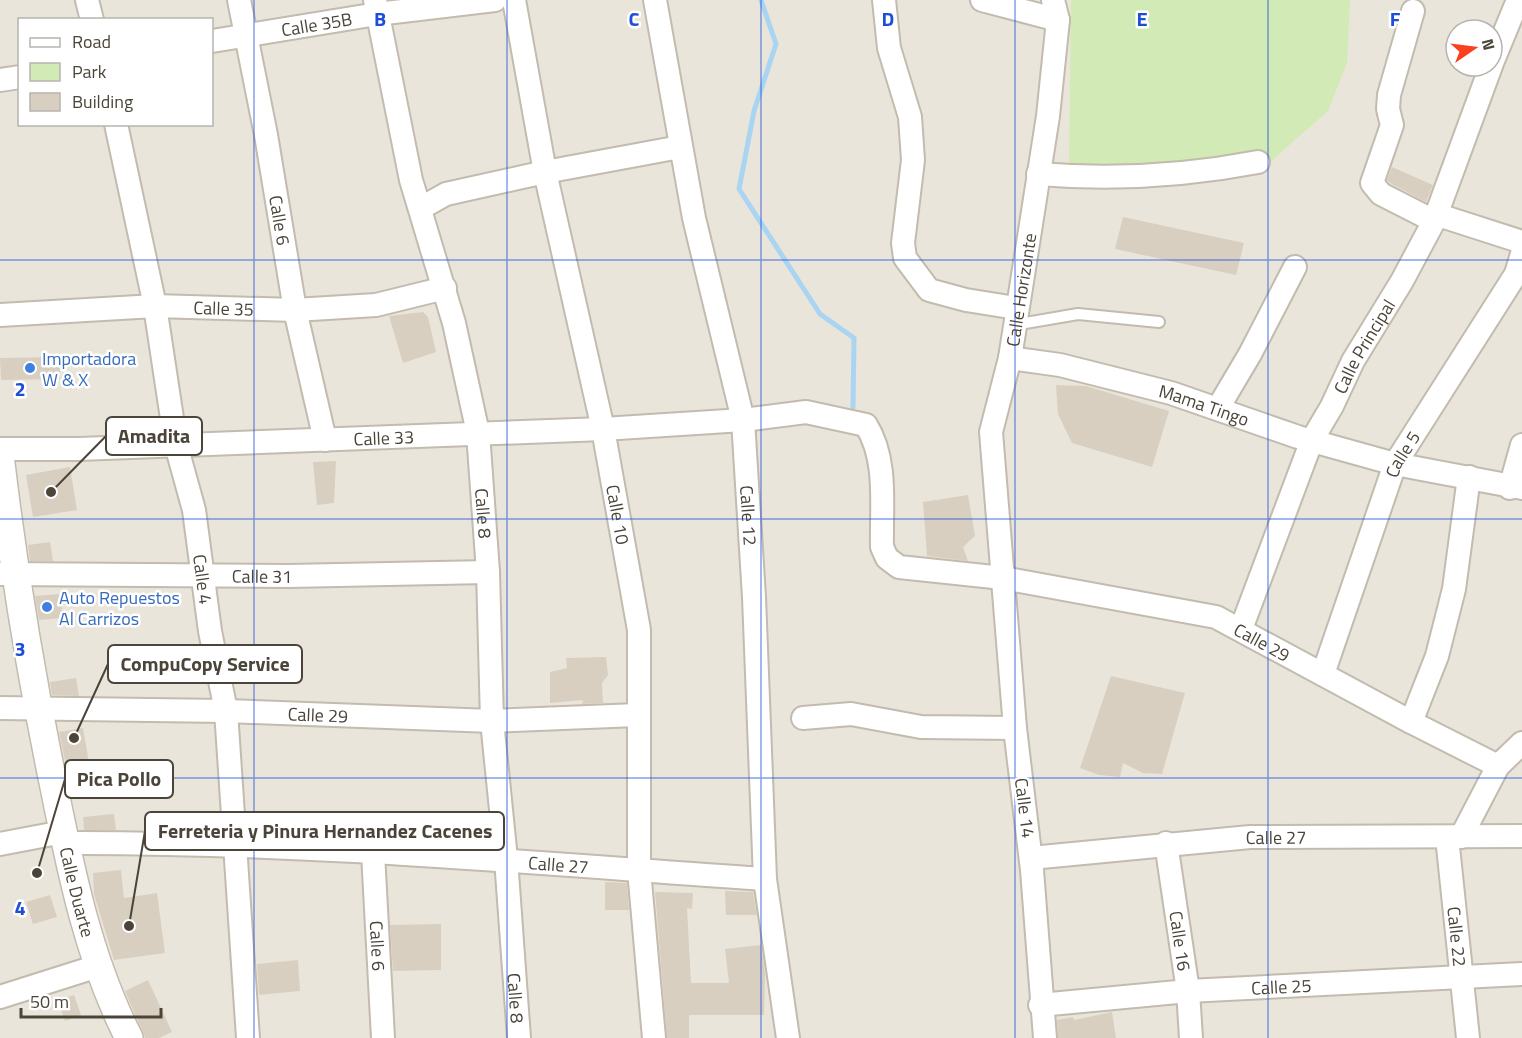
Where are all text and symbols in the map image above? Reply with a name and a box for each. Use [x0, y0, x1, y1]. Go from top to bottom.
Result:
text: B [374, 3, 386, 34]
text: C [629, 3, 640, 34]
text: D [882, 3, 894, 34]
text: E [1136, 3, 1148, 34]
text: F [1390, 3, 1401, 34]
street label: Calle 35B [279, 5, 354, 43]
legend [18, 18, 213, 126]
north arrow [1444, 18, 1504, 78]
text: Road [72, 28, 111, 55]
text: N [1476, 36, 1502, 53]
text: Park [72, 58, 107, 85]
text: Building [72, 88, 133, 115]
street label: Calle 6 [263, 193, 298, 247]
street label: Calle Horizonte [998, 231, 1043, 348]
street label: Calle 35 [193, 294, 254, 322]
street label: Calle Principal [1326, 294, 1401, 398]
place label: Importadora W & X [42, 345, 136, 393]
marker: Importadora W & X [23, 361, 37, 375]
text: 2 [14, 373, 26, 404]
street label: Mama Tingo [1156, 377, 1253, 433]
callout: Amadita [106, 417, 202, 455]
text: Amadita [118, 420, 190, 451]
street label: Calle 33 [353, 423, 414, 452]
street label: Calle 5 [1378, 425, 1426, 481]
street label: Calle 10 [600, 482, 637, 547]
street label: Calle 12 [734, 485, 764, 546]
street label: Calle 8 [469, 487, 499, 539]
street label: Calle 4 [186, 553, 220, 606]
street label: Calle 31 [232, 562, 292, 590]
place label: Auto Repuestos Al Carrizos [59, 584, 180, 632]
marker: Auto Repuestos Al Carrizos [40, 600, 54, 614]
street label: Calle 29 [1229, 616, 1295, 668]
text: 3 [14, 633, 26, 664]
callout: CompuCopy Service [108, 645, 302, 683]
text: CompuCopy Service [120, 648, 290, 679]
street label: Calle 29 [287, 700, 349, 729]
callout: Pica Pollo [65, 760, 173, 798]
text: Pica Pollo [77, 763, 161, 794]
street label: Calle 14 [1008, 776, 1042, 840]
callout: Ferreteria y Pinura Hernandez Cacenes [145, 812, 504, 850]
text: Ferreteria y Pinura Hernandez Cacenes [158, 815, 492, 846]
street label: Calle 27 [1246, 823, 1306, 851]
street label: Calle Duarte [53, 844, 102, 940]
street label: Calle 27 [527, 849, 590, 880]
text: 4 [14, 892, 26, 923]
street label: Calle 22 [1441, 905, 1474, 968]
street label: Calle 16 [1163, 909, 1198, 973]
street label: Calle 6 [363, 920, 393, 972]
street label: Calle 25 [1250, 971, 1312, 1001]
street label: Calle 8 [501, 972, 531, 1024]
scale bar [21, 981, 160, 1019]
text: 50 m [30, 988, 69, 1015]

